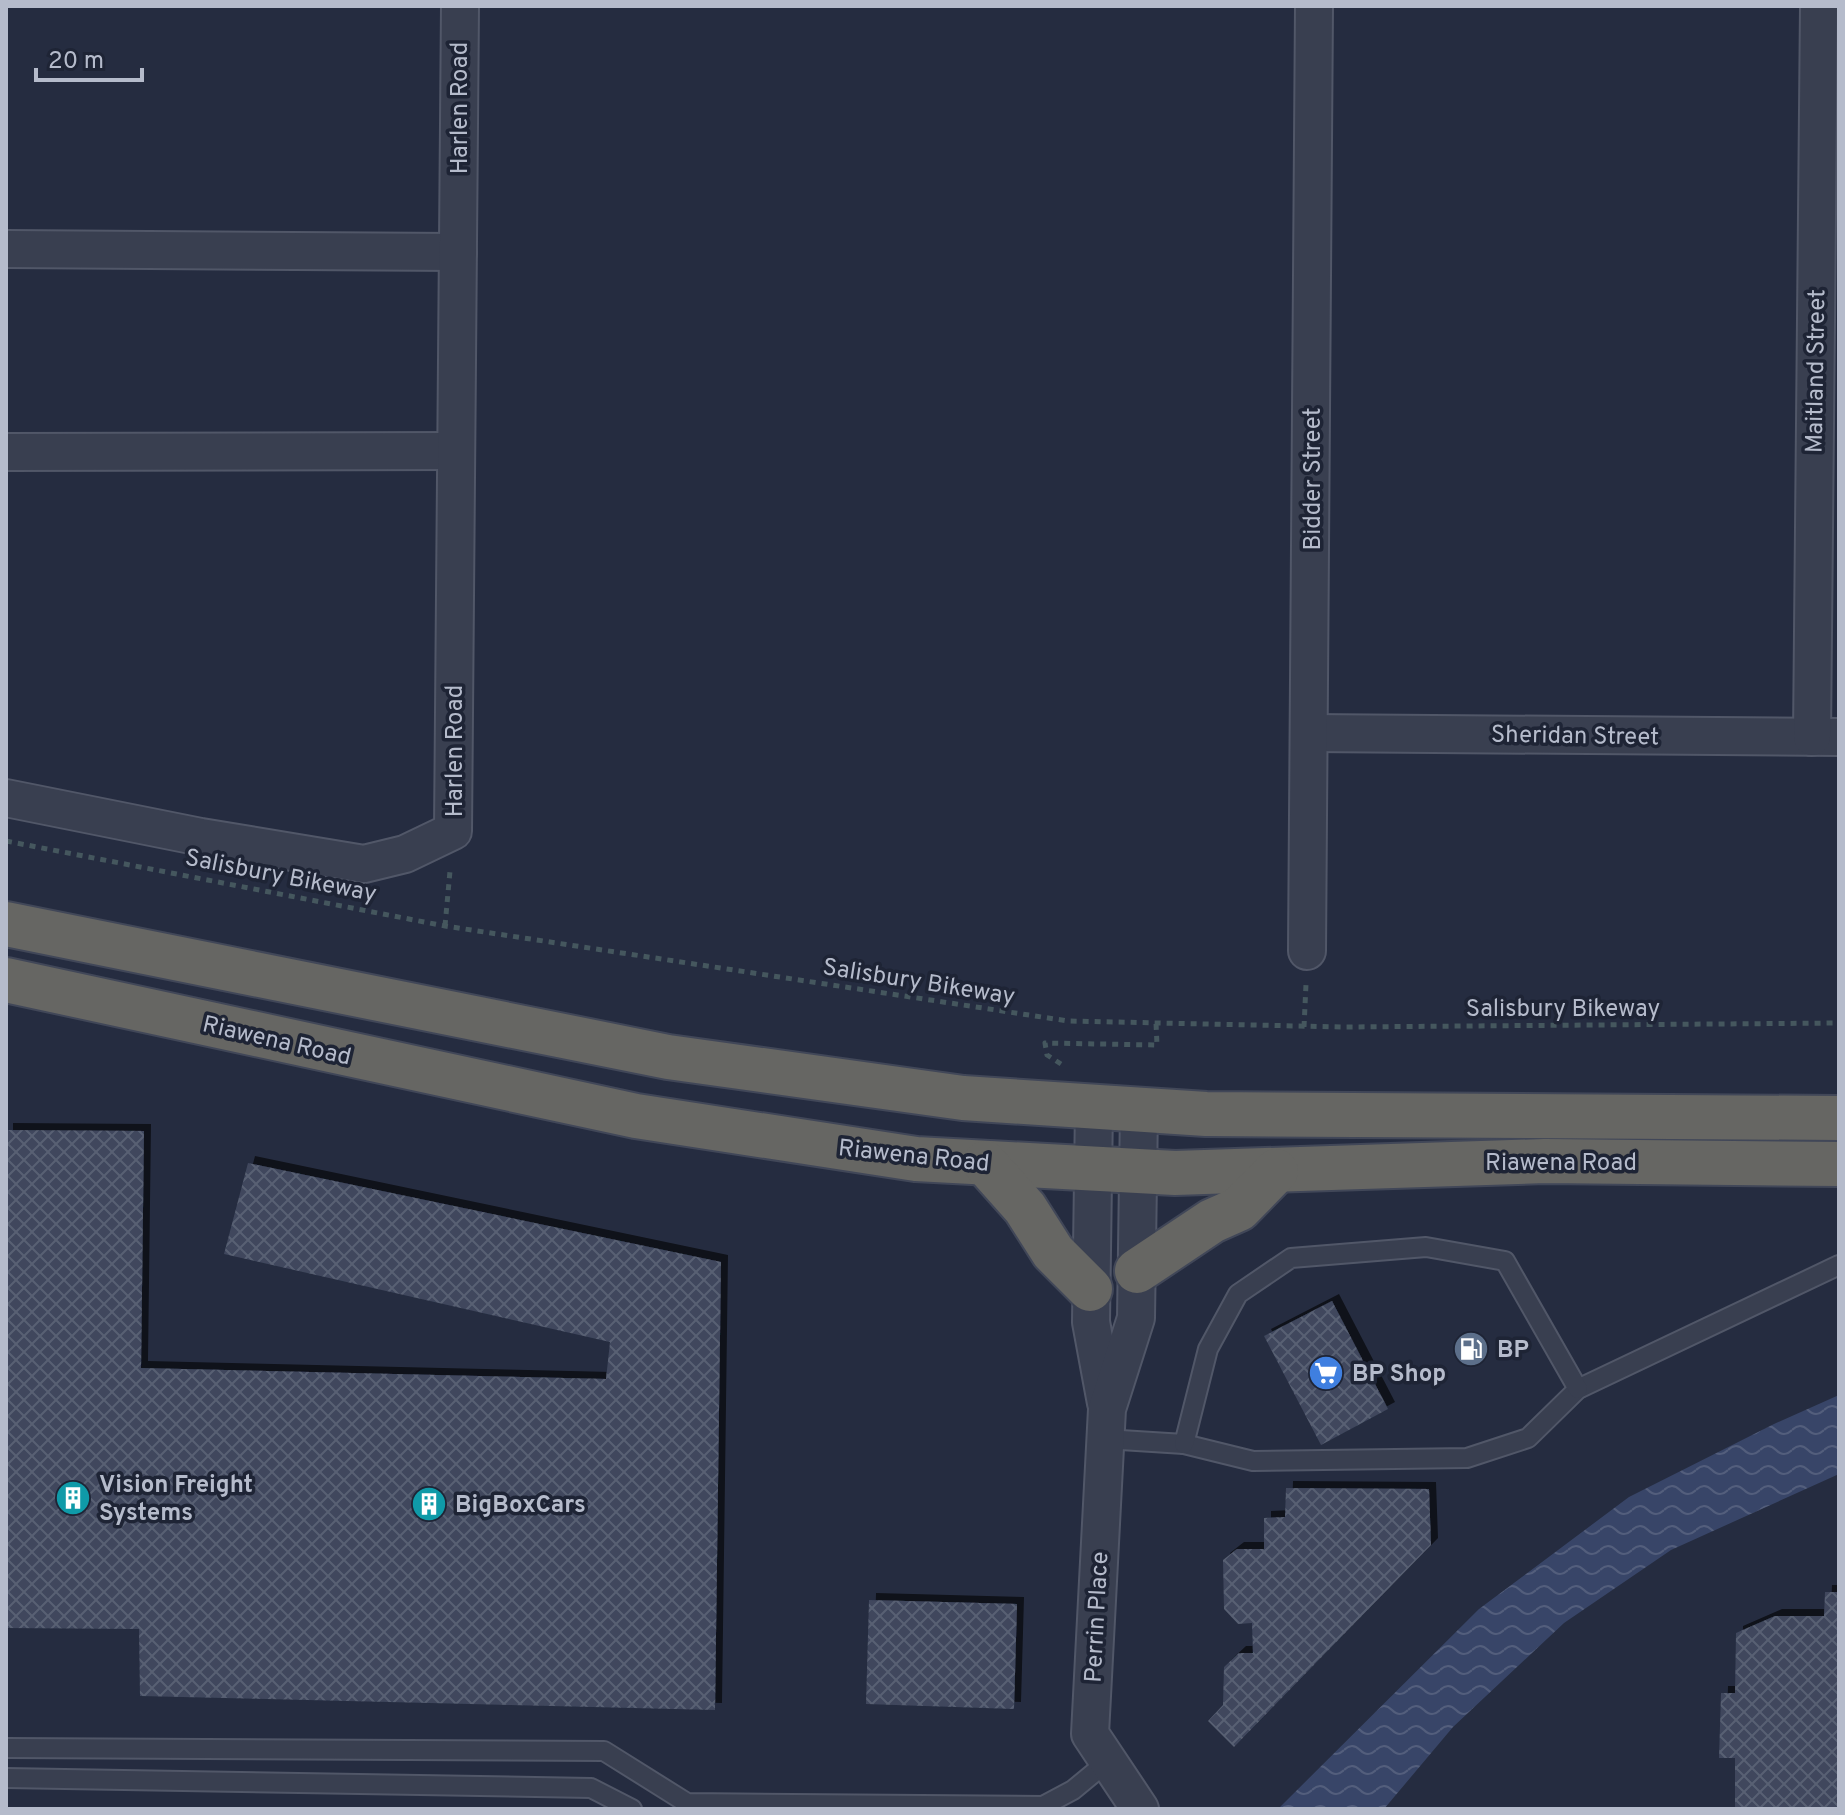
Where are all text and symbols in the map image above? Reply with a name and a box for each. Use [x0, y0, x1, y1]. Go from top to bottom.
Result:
scale bar [36, 32, 142, 82]
street label: Harlen Road [446, 42, 476, 174]
text: 20 m [48, 47, 104, 77]
street label: Maitland Street [1801, 289, 1833, 453]
street label: Bidder Street [1299, 407, 1329, 551]
street label: Harlen Road [441, 685, 471, 817]
street label: Sheridan Street [1491, 721, 1659, 753]
street label: Salisbury Bikeway [182, 844, 379, 910]
street label: Salisbury Bikeway [820, 953, 1017, 1013]
street label: Salisbury Bikeway [1466, 995, 1660, 1025]
street label: Riawena Road [199, 1010, 354, 1074]
street label: Riawena Road [837, 1134, 991, 1180]
street label: Riawena Road [1485, 1149, 1637, 1179]
fuel station icon: BP [1452, 1330, 1490, 1368]
place label: BP [1497, 1336, 1529, 1366]
supermarket icon: BP Shop [1307, 1354, 1345, 1392]
place label: BP Shop [1352, 1360, 1446, 1390]
place label: Vision Freight Systems [99, 1471, 253, 1529]
building icon: Vision Freight Systems [54, 1479, 92, 1517]
building icon: BigBoxCars [410, 1485, 448, 1523]
place label: BigBoxCars [455, 1491, 586, 1521]
street label: Perrin Place [1080, 1551, 1116, 1684]

